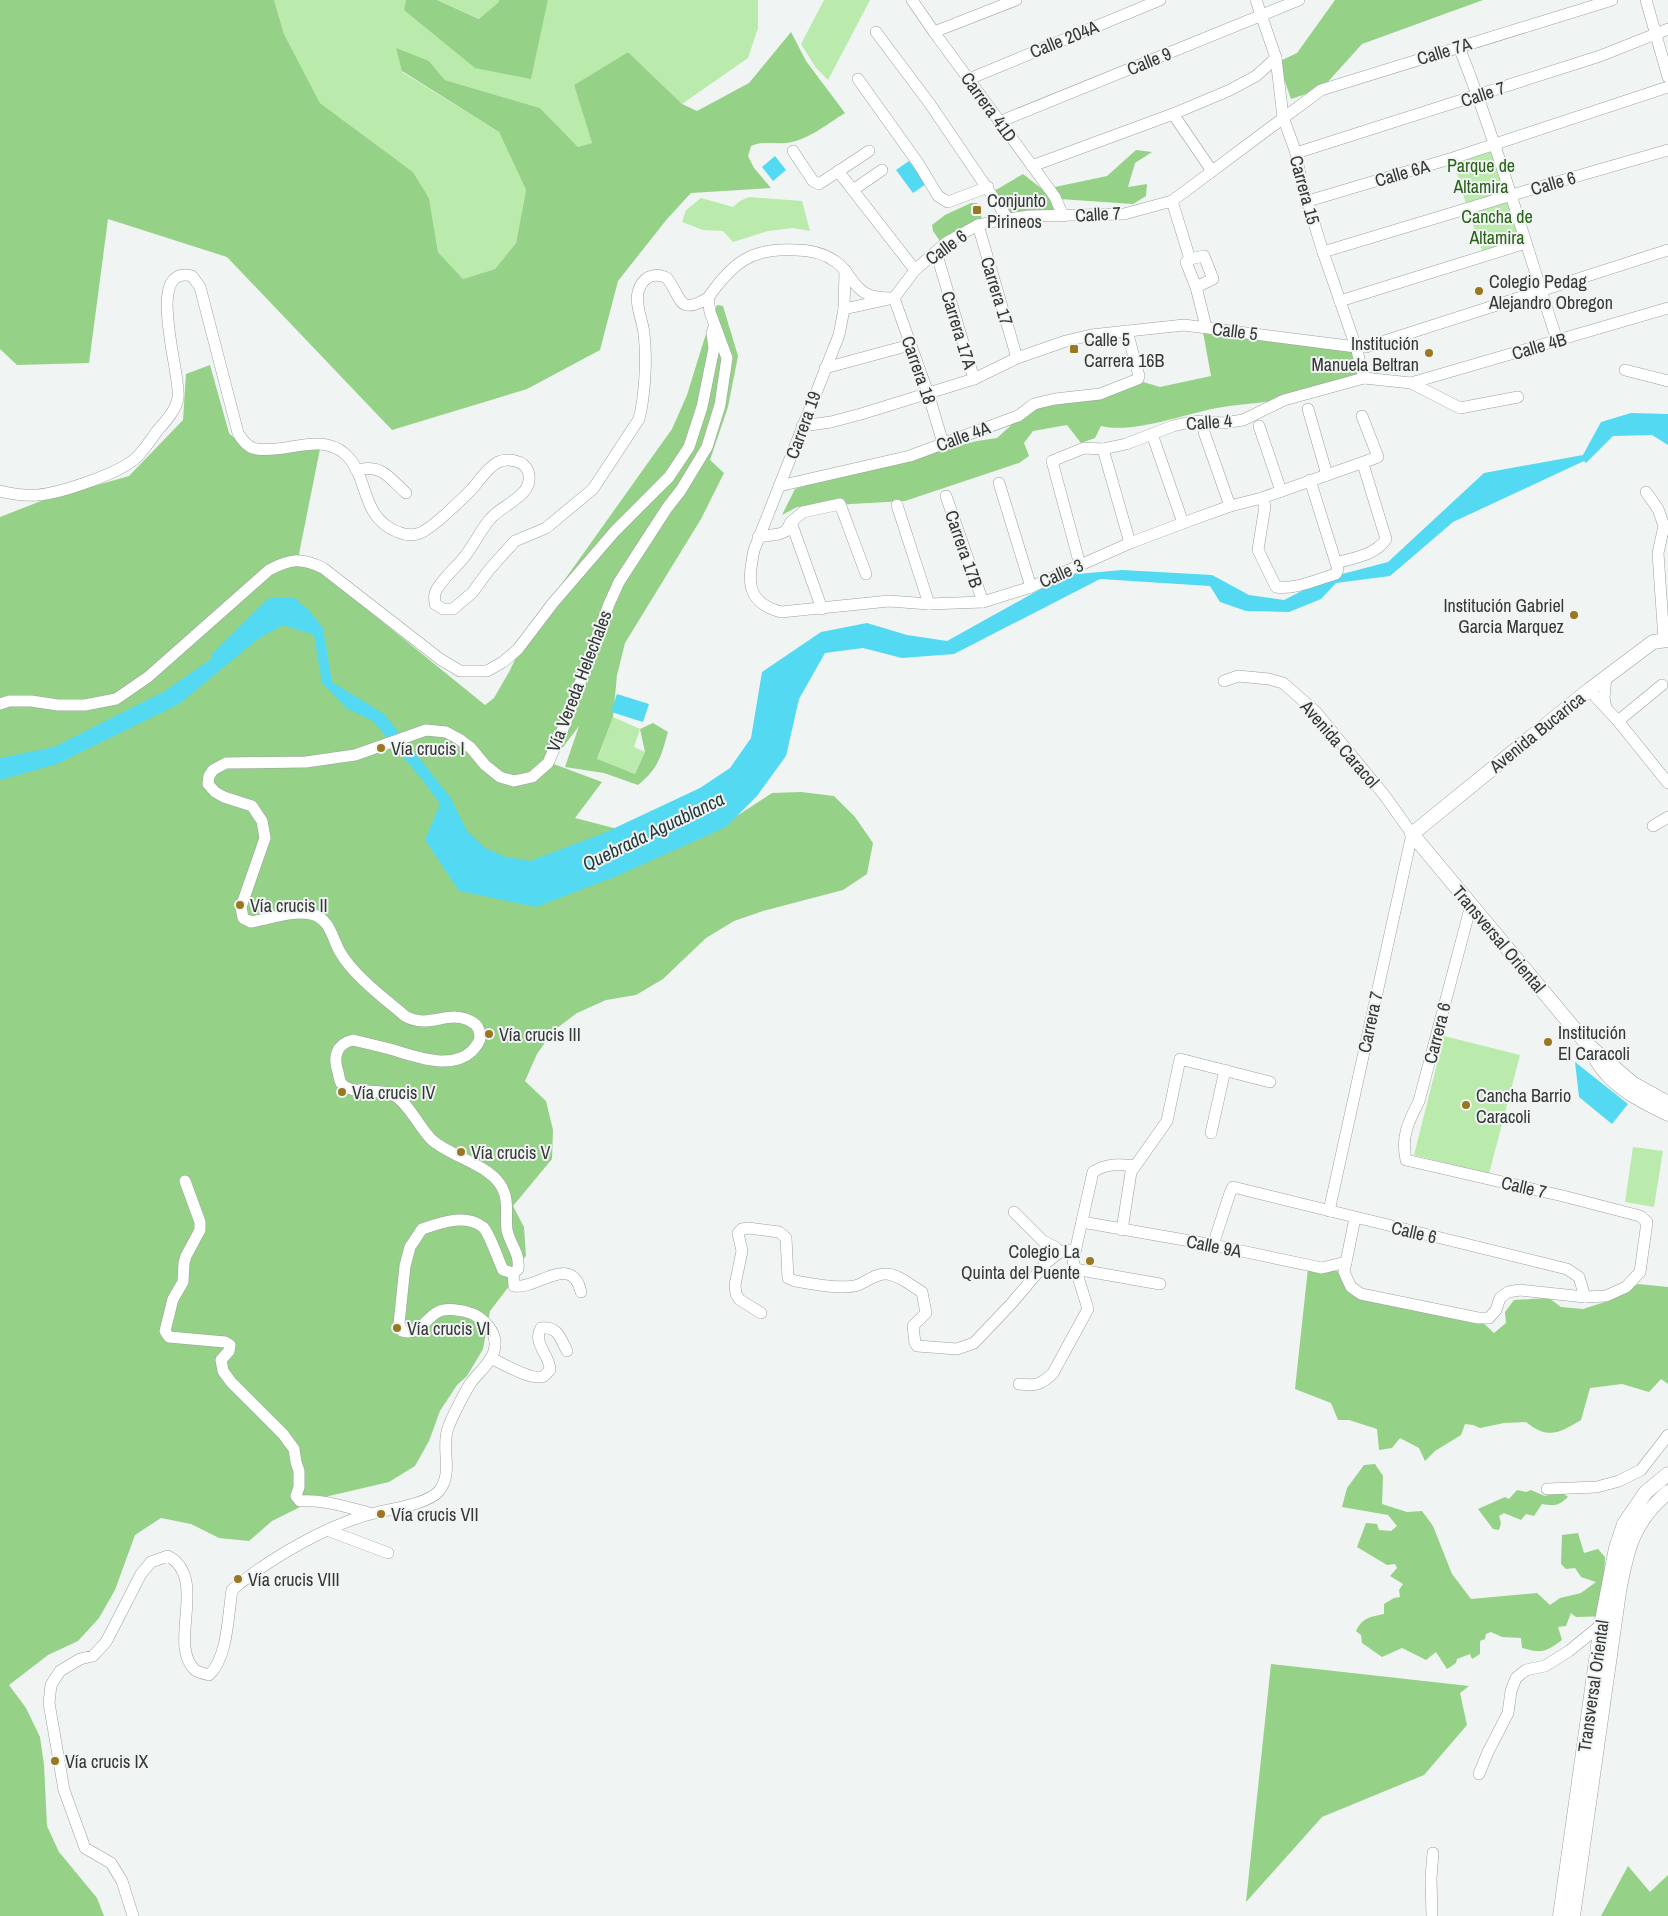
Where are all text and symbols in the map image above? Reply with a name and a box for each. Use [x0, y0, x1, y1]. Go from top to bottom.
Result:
street label: Calle 204A [1026, 14, 1102, 64]
street label: Calle 7A [1414, 31, 1474, 71]
street label: Calle 9 [1123, 41, 1175, 81]
street label: Carrera 41D [955, 67, 1023, 147]
street label: Calle 7 [1457, 75, 1509, 113]
street label: Carrera 15 [1284, 153, 1326, 227]
street label: Calle 6A [1372, 153, 1432, 193]
park label: Parque de Altamira [1447, 153, 1515, 199]
street label: Calle 6 [1527, 165, 1579, 201]
place label: Conjunto Pirineos [987, 188, 1046, 234]
street label: Calle 7 [1074, 200, 1122, 228]
marker: Conjunto Pirineos [971, 204, 983, 216]
park label: Cancha de Altamira [1461, 204, 1533, 250]
street label: Calle 6 [920, 223, 972, 271]
street label: Carrera 17 [975, 254, 1019, 328]
place label: Colegio Pedag Alejandro Obregon [1488, 269, 1613, 315]
marker: Colegio Pedag Alejandro Obregon [1473, 285, 1485, 297]
street label: Carrera 17A [935, 288, 983, 372]
street label: Calle 5 [1211, 316, 1259, 346]
street label: Calle 4B [1509, 326, 1569, 366]
place label: Calle 5 Carrera 16B [1084, 327, 1165, 373]
place label: Institución Manuela Beltran [1312, 331, 1419, 377]
street label: Carrera 18 [896, 333, 942, 407]
marker: Calle 5 Carrera 16B [1068, 343, 1080, 355]
marker: Institución Manuela Beltran [1423, 347, 1435, 359]
street label: Carrera 19 [779, 388, 827, 462]
street label: Calle 4 [1185, 408, 1233, 436]
street label: Calle 4A [933, 415, 994, 457]
street label: Carrera 17B [939, 507, 989, 591]
street label: Calle 3 [1035, 552, 1087, 594]
place label: Institución Gabriel Garcia Marquez [1443, 593, 1564, 639]
street label: Vía Vereda Helechales [540, 607, 618, 755]
marker: Institución Gabriel Garcia Marquez [1568, 609, 1580, 621]
street label: Avenida Bucarica [1483, 686, 1590, 779]
street label: Avenida Caracol [1294, 694, 1385, 793]
place label: Vía crucis I [391, 736, 465, 761]
marker: Vía crucis I [375, 742, 387, 754]
water label: Quebrada Aguablanca [578, 785, 729, 877]
street label: Transversal Oriental [1447, 880, 1551, 998]
place label: Vía crucis II [250, 893, 328, 918]
marker: Vía crucis II [234, 899, 246, 911]
street label: Carrera 7 [1351, 989, 1389, 1055]
street label: Carrera 6 [1417, 1000, 1457, 1066]
place label: Institución El Caracoli [1558, 1020, 1630, 1066]
place label: Vía crucis III [499, 1022, 581, 1047]
marker: Vía crucis III [483, 1028, 495, 1040]
marker: Institución El Caracoli [1542, 1036, 1554, 1048]
place label: Vía crucis IV [352, 1080, 436, 1105]
place label: Cancha Barrio Caracoli [1476, 1083, 1571, 1129]
marker: Vía crucis IV [336, 1086, 348, 1098]
marker: Cancha Barrio Caracoli [1460, 1099, 1472, 1111]
place label: Vía crucis V [471, 1140, 550, 1165]
marker: Vía crucis V [455, 1146, 467, 1158]
street label: Calle 7 [1499, 1170, 1549, 1204]
street label: Calle 6 [1389, 1215, 1439, 1249]
street label: Calle 9A [1184, 1228, 1244, 1264]
place label: Colegio La Quinta del Puente [961, 1239, 1080, 1285]
marker: Colegio La Quinta del Puente [1084, 1255, 1096, 1267]
place label: Vía crucis VI [407, 1316, 490, 1341]
marker: Vía crucis VI [391, 1322, 403, 1334]
place label: Vía crucis VII [391, 1502, 479, 1527]
marker: Vía crucis VII [375, 1508, 387, 1520]
place label: Vía crucis VIII [248, 1567, 340, 1592]
marker: Vía crucis VIII [232, 1573, 244, 1585]
street label: Transversal Oriental [1571, 1618, 1615, 1754]
place label: Vía crucis IX [65, 1749, 149, 1774]
marker: Vía crucis IX [49, 1755, 61, 1767]

